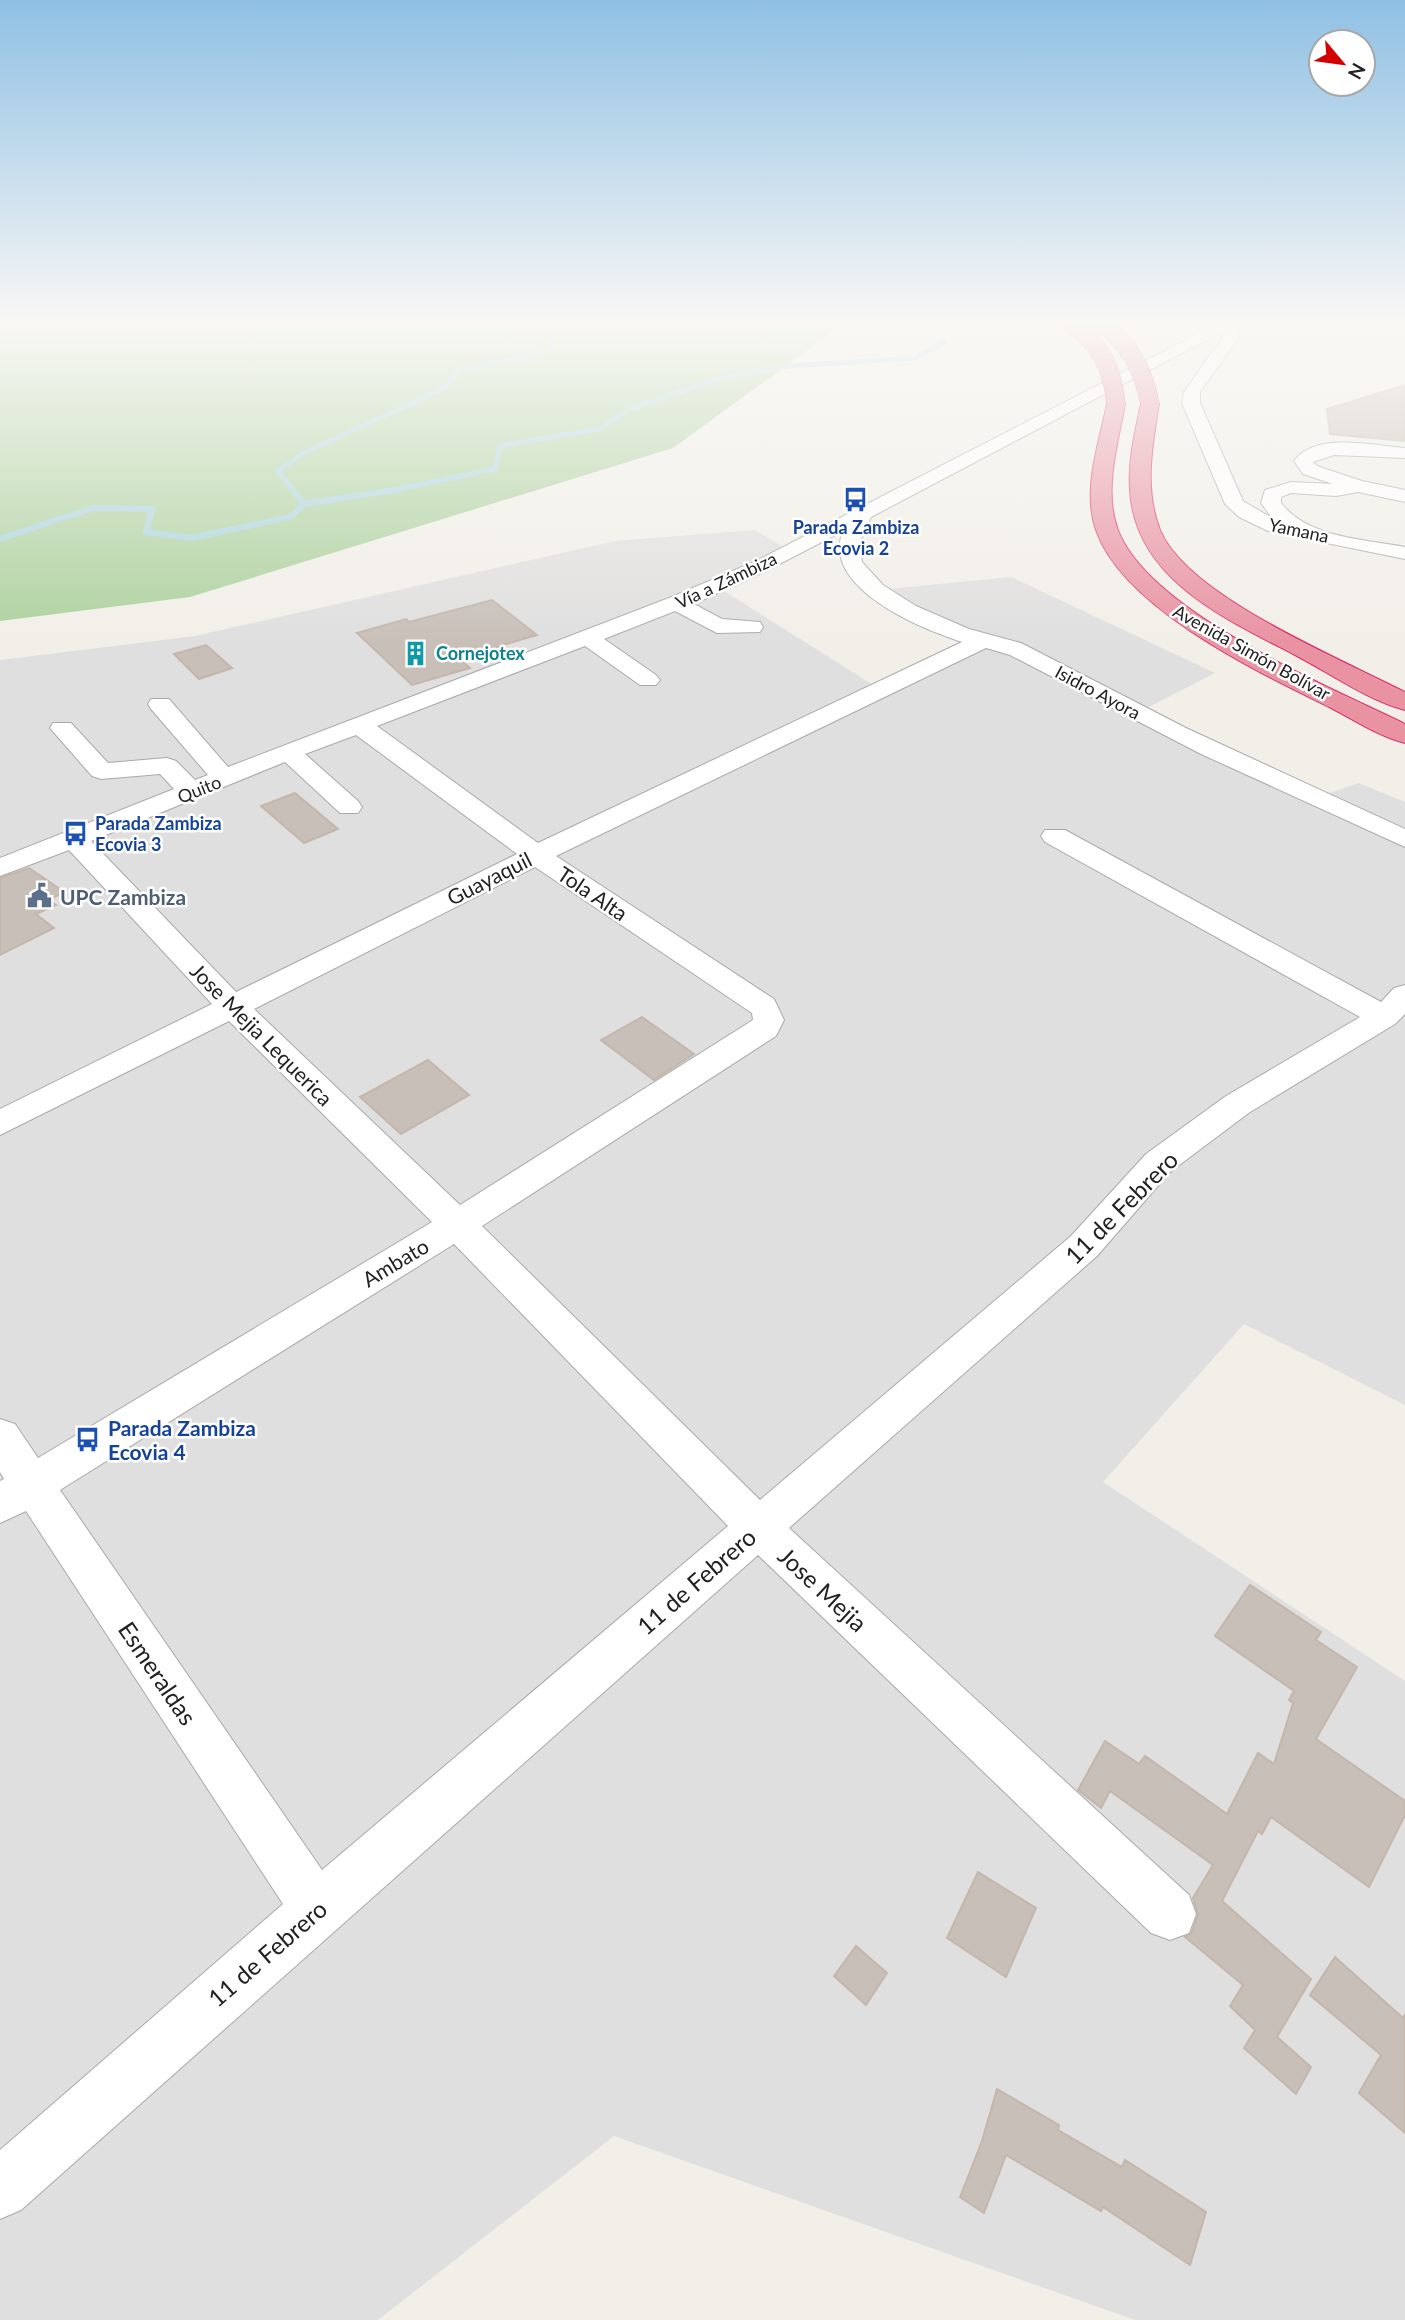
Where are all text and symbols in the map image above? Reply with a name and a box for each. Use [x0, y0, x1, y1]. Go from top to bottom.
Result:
north arrow [1307, 28, 1377, 98]
text: N [1344, 60, 1371, 83]
bus stop icon: Parada Zambiza Ecovia 2 [842, 486, 870, 514]
street label: Yamana [1267, 513, 1331, 547]
place label: Parada Zambiza Ecovia 2 [793, 516, 919, 559]
street label: Vía a Zámbiza [672, 547, 780, 613]
street label: Avenida Simón Bolívar [1169, 600, 1335, 705]
building icon: Cornejotex [402, 639, 430, 667]
place label: Cornejotex [436, 642, 525, 664]
street label: Isidro Ayora [1052, 660, 1144, 724]
street label: Quito [174, 770, 224, 808]
place label: Parada Zambiza Ecovia 3 [95, 812, 222, 855]
bus stop icon: Parada Zambiza Ecovia 3 [61, 819, 89, 847]
street label: Guayaquil [443, 846, 535, 910]
street label: Tola Alta [553, 861, 633, 925]
public building icon: UPC Zambiza [26, 882, 54, 910]
place label: UPC Zambiza [60, 884, 186, 909]
street label: Jose Mejia Lequerica [186, 958, 338, 1110]
street label: 11 de Febrero [1059, 1145, 1183, 1269]
street label: Ambato [357, 1232, 433, 1291]
place label: Parada Zambiza Ecovia 4 [108, 1415, 256, 1464]
bus stop icon: Parada Zambiza Ecovia 4 [74, 1425, 102, 1453]
street label: 11 de Febrero [631, 1522, 761, 1640]
street label: Jose Mejia [773, 1541, 873, 1637]
street label: Esmeraldas [113, 1616, 203, 1730]
street label: 11 de Febrero [202, 1894, 332, 2012]

